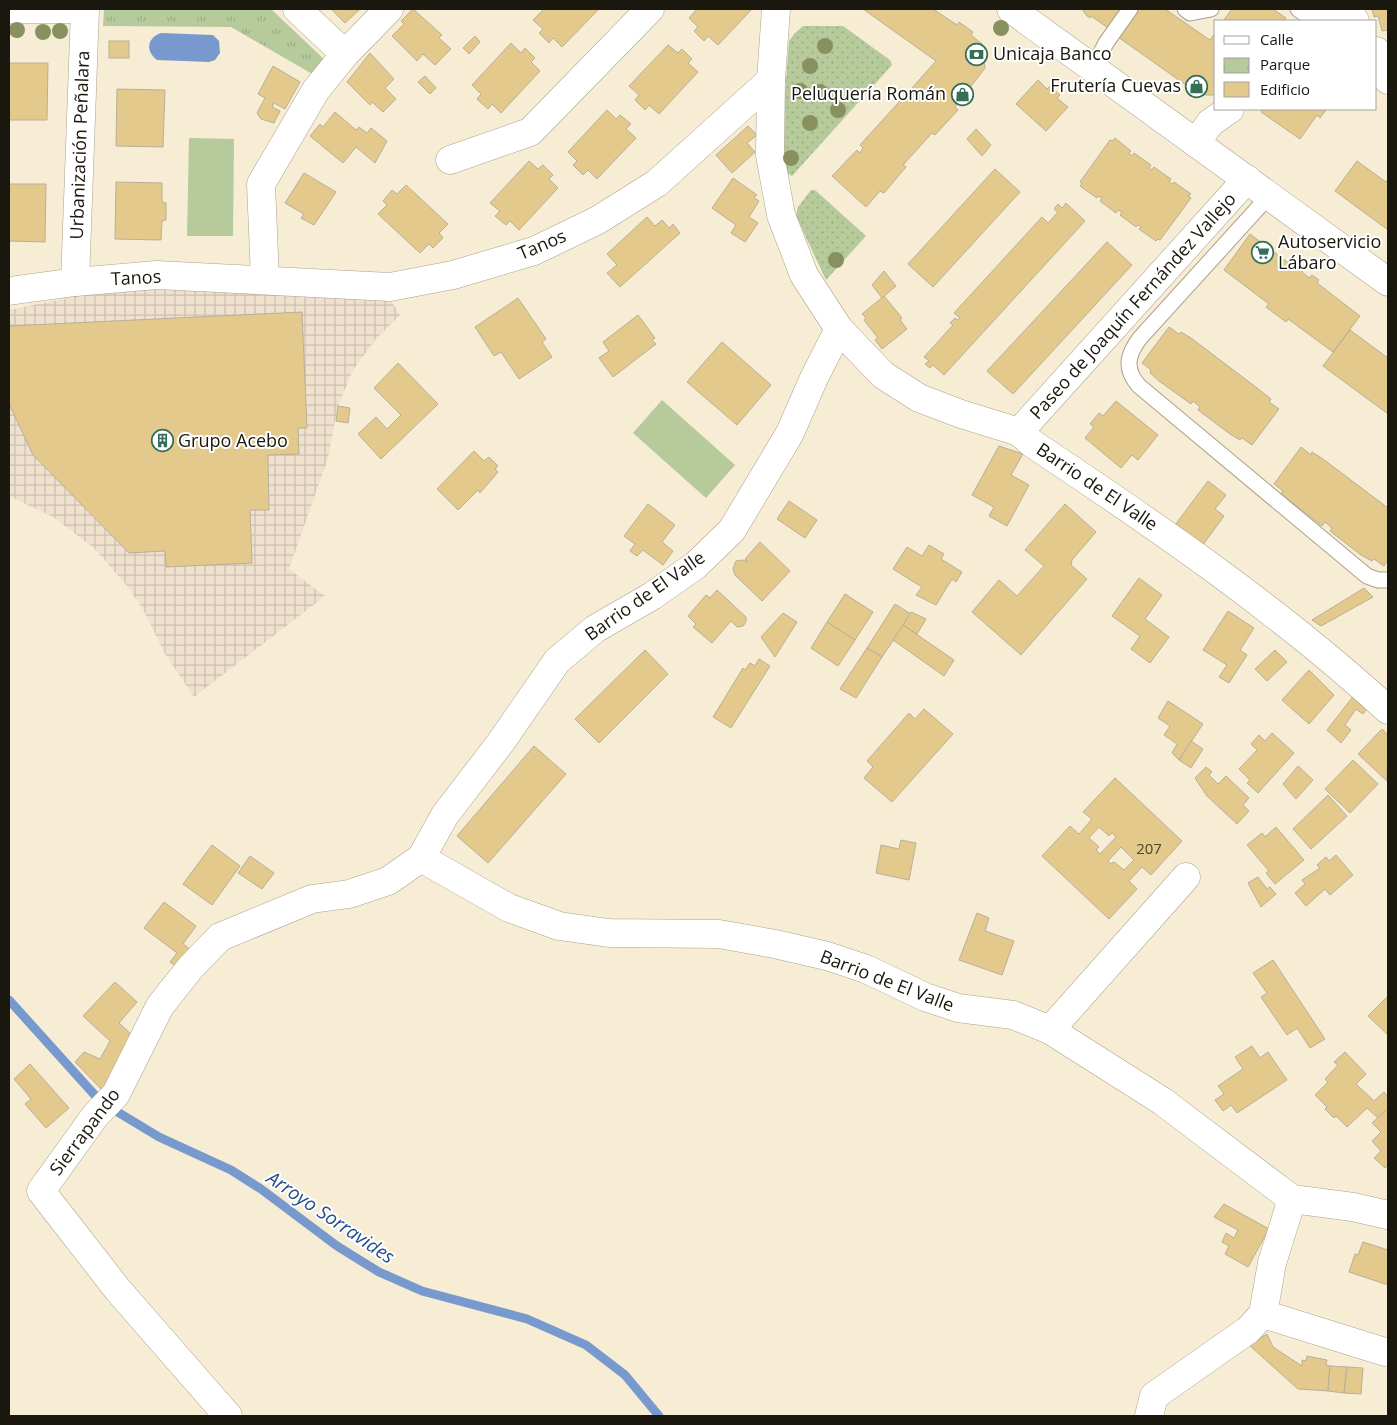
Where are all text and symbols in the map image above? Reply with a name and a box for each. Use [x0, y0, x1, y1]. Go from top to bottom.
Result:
legend [1214, 20, 1377, 110]
text: Calle [1260, 29, 1294, 49]
place label: Unicaja Banco [993, 41, 1112, 65]
bank icon: Unicaja Banco [965, 42, 989, 66]
street label: Urbanización Peñalara [64, 50, 94, 240]
text: Parque [1260, 54, 1310, 74]
place label: Frutería Cuevas [1050, 73, 1181, 97]
shop icon: Frutería Cuevas [1185, 74, 1209, 98]
text: Edificio [1260, 79, 1310, 99]
place label: Peluquería Román [791, 81, 946, 105]
shop icon: Peluquería Román [950, 82, 974, 106]
street label: Paseo de Joaquín Fernández Vallejo [1024, 187, 1241, 424]
street label: Tanos [514, 223, 569, 265]
place label: Autoservicio Lábaro [1278, 229, 1381, 274]
supermarket icon: Autoservicio Lábaro [1250, 240, 1274, 264]
street label: Tanos [110, 264, 162, 290]
place label: Grupo Acebo [178, 428, 288, 452]
building icon: Grupo Acebo [150, 429, 174, 453]
street label: Barrio de El Valle [1032, 437, 1163, 536]
street label: Barrio de El Valle [580, 545, 709, 646]
house number: 207 [1136, 838, 1162, 858]
street label: Barrio de El Valle [817, 944, 958, 1017]
street label: Sierrapando [44, 1083, 125, 1180]
water label: Arroyo Sorravides [260, 1163, 400, 1269]

